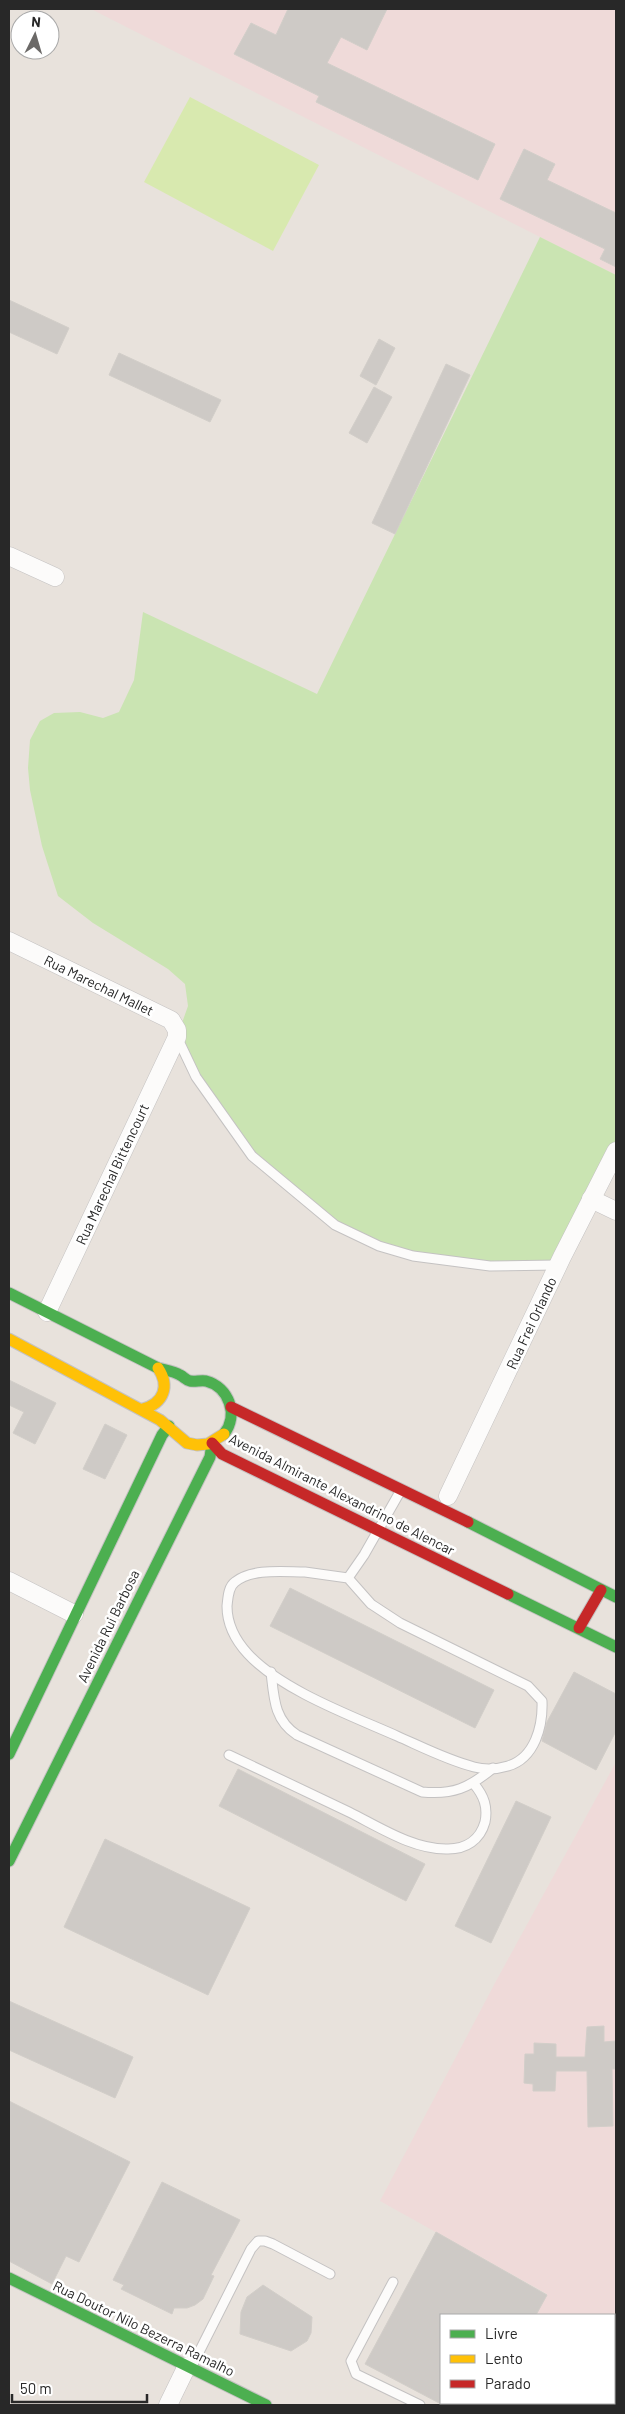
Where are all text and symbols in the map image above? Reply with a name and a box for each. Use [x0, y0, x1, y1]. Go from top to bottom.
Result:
north arrow [10, 10, 60, 60]
text: N [31, 13, 42, 30]
street label: Rua Marechal Mallet [41, 951, 157, 1019]
street label: Rua Marechal Bittencourt [72, 1101, 152, 1247]
street label: Rua Frei Orlando [502, 1274, 560, 1372]
street label: Avenida Almirante Alexandrino de Alencar [226, 1429, 458, 1559]
street label: Avenida Rui Barbosa [73, 1567, 143, 1685]
street label: Rua Doutor Nilo Bezerra Ramalho [51, 2277, 237, 2379]
legend [440, 2314, 615, 2404]
text: Livre [485, 2324, 518, 2342]
text: Lento [485, 2349, 523, 2367]
scale bar [12, 2372, 148, 2404]
text: Parado [485, 2374, 531, 2392]
text: 50 m [20, 2379, 52, 2397]

